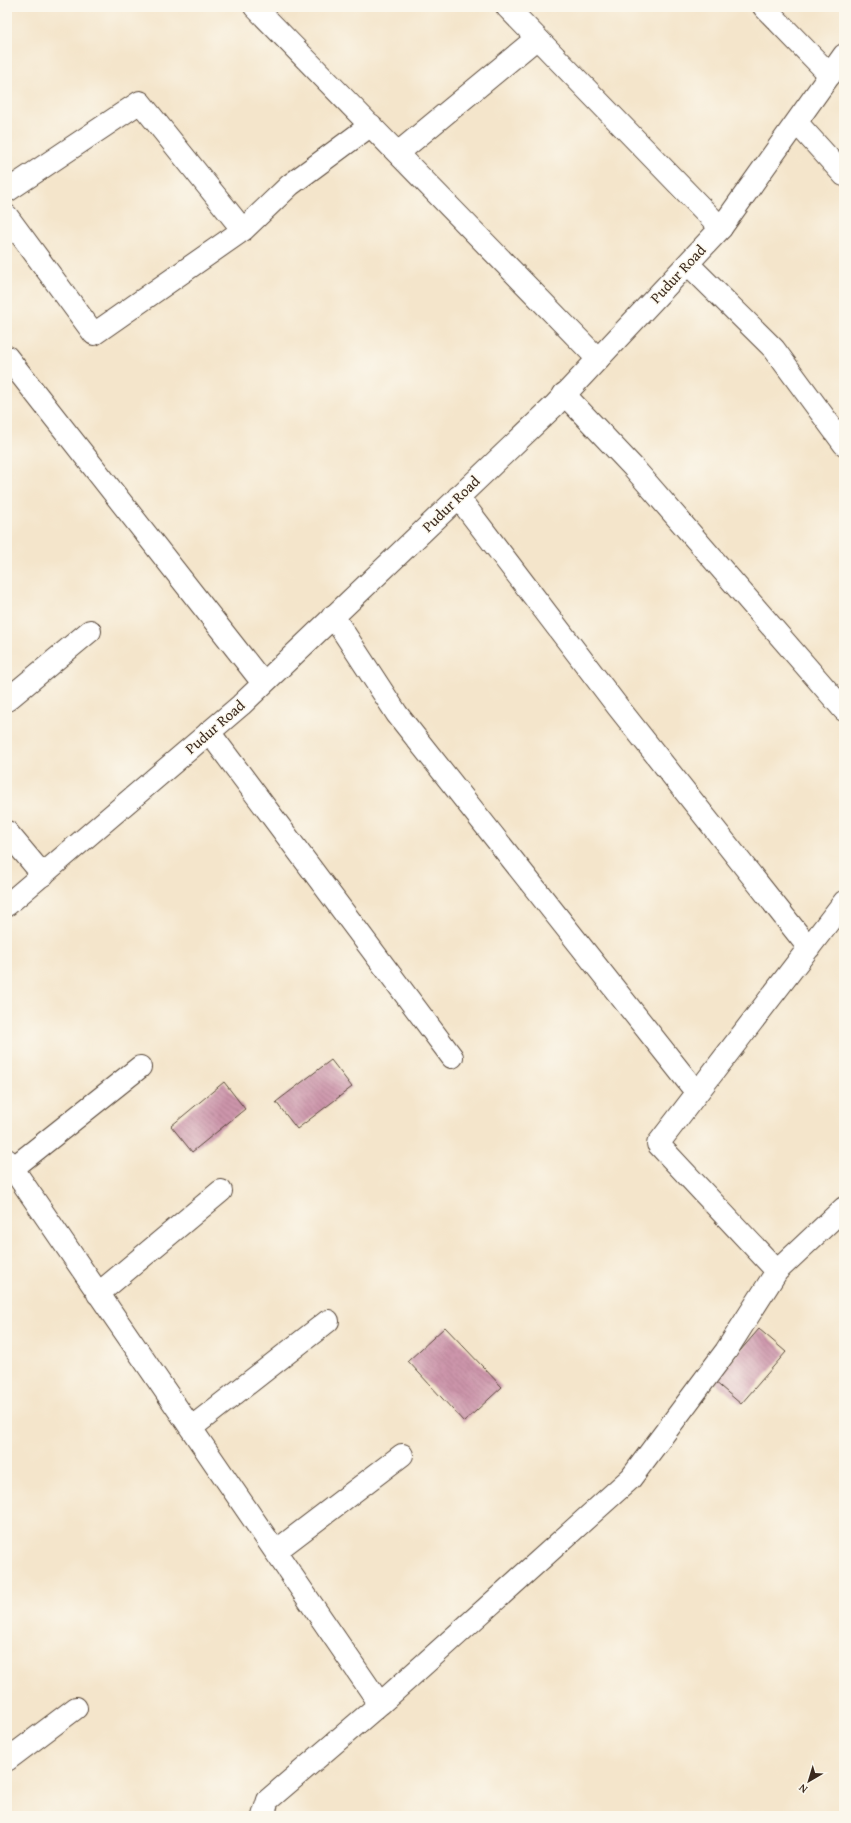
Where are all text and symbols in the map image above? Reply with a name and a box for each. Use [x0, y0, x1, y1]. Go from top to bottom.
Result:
street label: Pudur Road [645, 240, 710, 308]
street label: Pudur Road [417, 471, 484, 537]
street label: Pudur Road [180, 695, 249, 759]
north arrow [789, 1761, 829, 1801]
text: N [795, 1780, 811, 1797]

